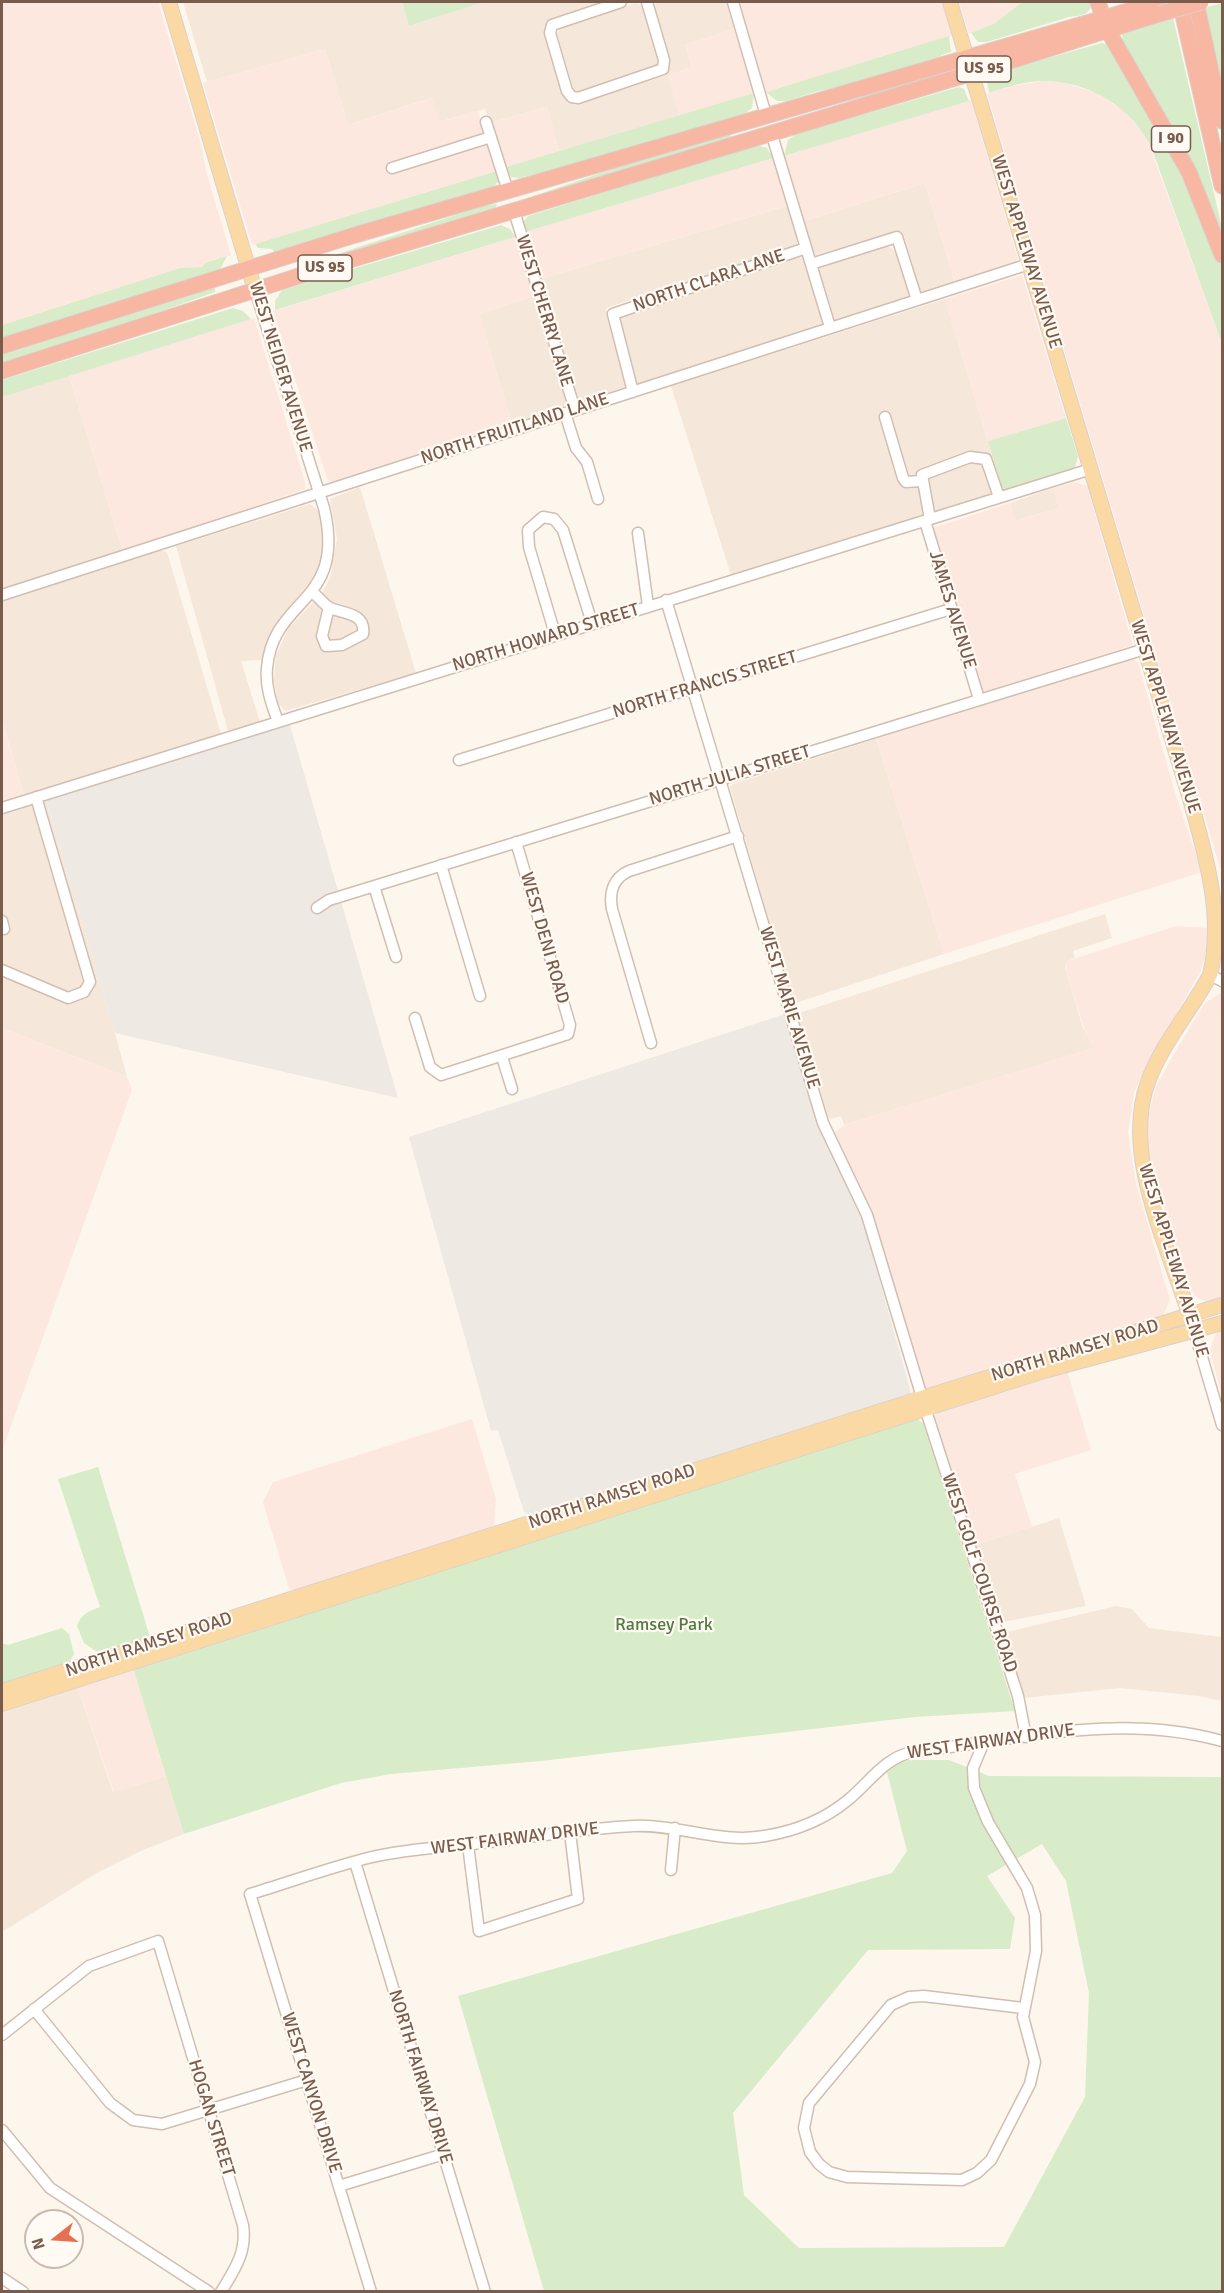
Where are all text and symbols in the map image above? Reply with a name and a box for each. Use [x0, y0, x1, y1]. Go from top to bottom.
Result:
road number: US 95 [957, 56, 1011, 82]
road number: I 90 [1152, 126, 1190, 152]
street label: WEST APPLEWAY AVENUE [986, 152, 1066, 352]
street label: WEST CHERRY LANE [511, 232, 577, 390]
street label: NORTH CLARA LANE [630, 245, 788, 317]
road number: US 95 [298, 255, 352, 281]
street label: WEST NEIDER AVENUE [244, 279, 316, 455]
street label: NORTH FRUITLAND LANE [418, 388, 612, 470]
street label: JAMES AVENUE [924, 548, 980, 672]
street label: NORTH HOWARD STREET [450, 599, 642, 677]
street label: WEST APPLEWAY AVENUE [1125, 617, 1205, 817]
street label: NORTH FRANCIS STREET [610, 647, 800, 723]
street label: NORTH JULIA STREET [647, 741, 813, 811]
street label: WEST DENI ROAD [515, 870, 573, 1006]
street label: WEST MARIE AVENUE [754, 924, 824, 1092]
street label: WEST APPLEWAY AVENUE [1133, 1161, 1213, 1361]
street label: NORTH RAMSEY ROAD [989, 1315, 1161, 1387]
street label: NORTH RAMSEY ROAD [526, 1460, 698, 1534]
street label: WEST GOLF COURSE ROAD [937, 1471, 1021, 1675]
street label: NORTH RAMSEY ROAD [63, 1608, 235, 1682]
park label: Ramsey Park [615, 1614, 713, 1636]
street label: WEST FAIRWAY DRIVE [906, 1720, 1076, 1764]
street label: WEST FAIRWAY DRIVE [430, 1818, 600, 1860]
street label: NORTH FAIRWAY DRIVE [383, 1987, 457, 2167]
street label: WEST CANYON DRIVE [276, 2010, 346, 2176]
street label: HOGAN STREET [183, 2057, 239, 2179]
north arrow [24, 2209, 84, 2269]
text: N [28, 2235, 50, 2252]

